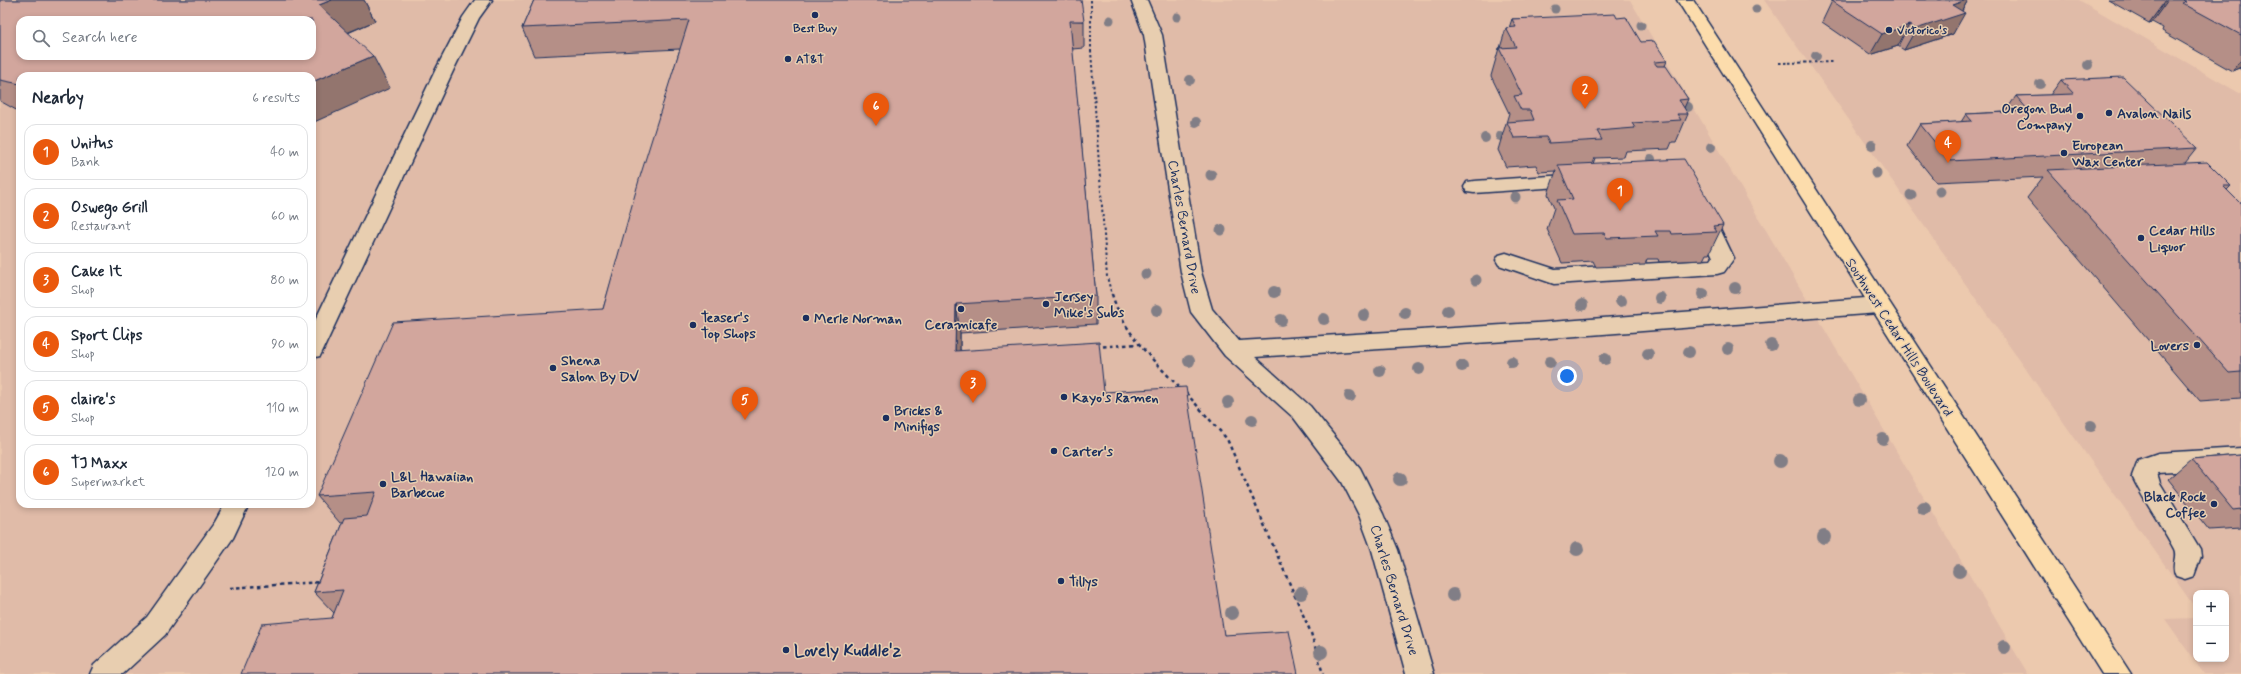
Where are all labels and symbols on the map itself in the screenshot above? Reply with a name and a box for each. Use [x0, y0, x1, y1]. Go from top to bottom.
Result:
marker: Best Buy [810, 10, 820, 20]
place label: Best Buy [793, 21, 837, 37]
place label: Victorico's [1897, 23, 1948, 39]
marker: Victorico's [1884, 25, 1894, 35]
place label: AT&T [796, 52, 824, 68]
marker: AT&T [783, 54, 793, 64]
pin: 2 [1572, 76, 1598, 109]
pin: 6 [863, 93, 889, 126]
place label: Oregon Bud Company [2002, 100, 2072, 134]
place label: Avalon Nails [2117, 105, 2192, 123]
marker: Avalon Nails [2104, 108, 2114, 118]
marker: Oregon Bud Company [2075, 111, 2085, 121]
pin: 4 [1935, 130, 1961, 163]
place label: European Wax Center [2071, 137, 2144, 171]
marker: European Wax Center [2059, 148, 2069, 158]
street label: Charles Bernard Drive [1163, 159, 1205, 296]
pin: 1 [1607, 178, 1633, 211]
place label: Cedar Hills Liquor [2149, 222, 2216, 256]
marker: Cedar Hills Liquor [2136, 233, 2146, 243]
street label: Southwest Cedar Hills Boulevard [1841, 255, 1957, 420]
place label: Jersey Mike's Subs [1054, 288, 1125, 322]
marker: Jersey Mike's Subs [1041, 299, 1051, 309]
marker: Ceramicafe [956, 304, 966, 314]
place label: Teaser's Top Shops [701, 309, 756, 343]
place label: Merle Norman [814, 310, 902, 328]
marker: Merle Norman [801, 313, 811, 323]
place label: Ceramicafe [925, 316, 997, 334]
marker: Teaser's Top Shops [688, 320, 698, 330]
place label: Lovers [2150, 337, 2190, 355]
marker: Lovers [2192, 340, 2202, 350]
place label: Shena Salon By DV [561, 352, 639, 386]
marker: Shena Salon By DV [548, 363, 558, 373]
your location [1557, 366, 1577, 386]
pin: 3 [960, 370, 986, 403]
pin: 5 [732, 387, 758, 420]
place label: Kayo's Ramen [1072, 389, 1159, 407]
marker: Kayo's Ramen [1059, 392, 1069, 402]
place label: Bricks & Minifigs [894, 402, 942, 437]
marker: Bricks & Minifigs [881, 413, 891, 423]
place label: Carter's [1062, 443, 1114, 461]
marker: Carter's [1049, 446, 1059, 456]
place label: L&L Hawaiian Barbecue [391, 468, 473, 502]
marker: L&L Hawaiian Barbecue [378, 479, 388, 489]
place label: Black Rock Coffee [2144, 488, 2206, 522]
marker: Black Rock Coffee [2209, 499, 2219, 509]
street label: Charles Bernard Drive [1366, 523, 1422, 658]
place label: Tillys [1069, 573, 1098, 591]
marker: Tillys [1056, 576, 1066, 586]
place label: Lovely Kuddle'z [794, 640, 902, 662]
marker: Lovely Kuddle'z [781, 645, 791, 655]

